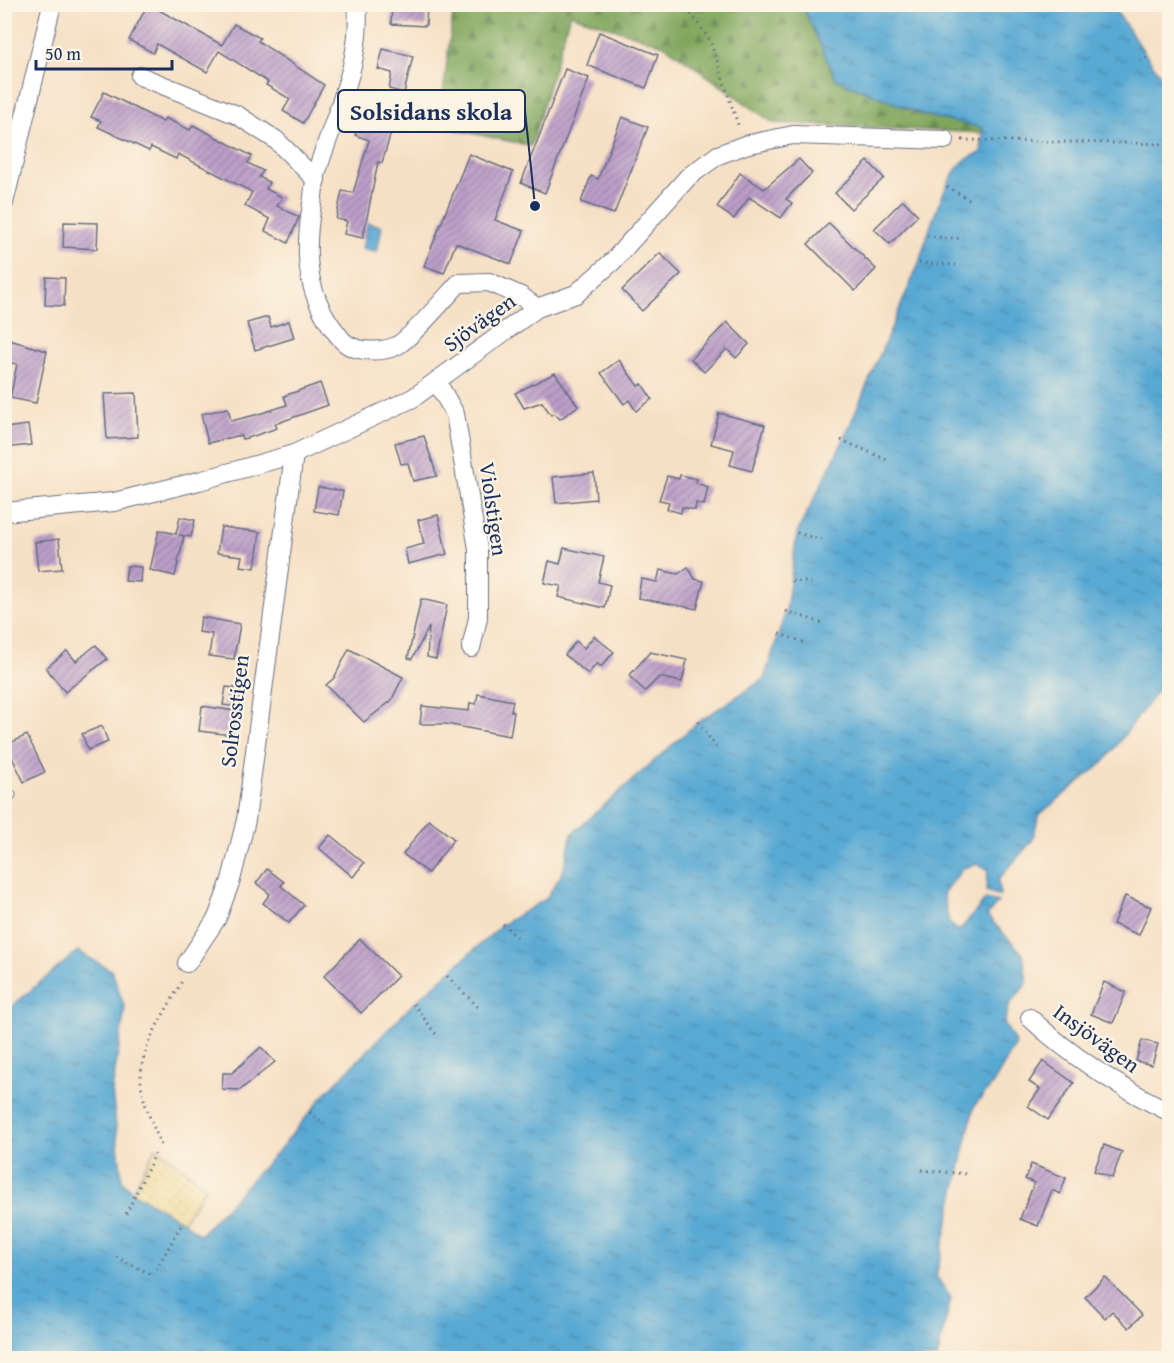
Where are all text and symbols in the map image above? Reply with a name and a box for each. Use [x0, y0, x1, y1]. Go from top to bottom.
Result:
scale bar [36, 33, 172, 71]
text: 50 m [45, 40, 81, 67]
callout: Solsidans skola [338, 90, 525, 132]
text: Solsidans skola [350, 94, 513, 129]
street label: Sjövägen [436, 284, 522, 359]
street label: Violstigen [472, 460, 516, 559]
street label: Solrosstigen [211, 652, 257, 769]
street label: Insjövägen [1047, 996, 1147, 1081]

